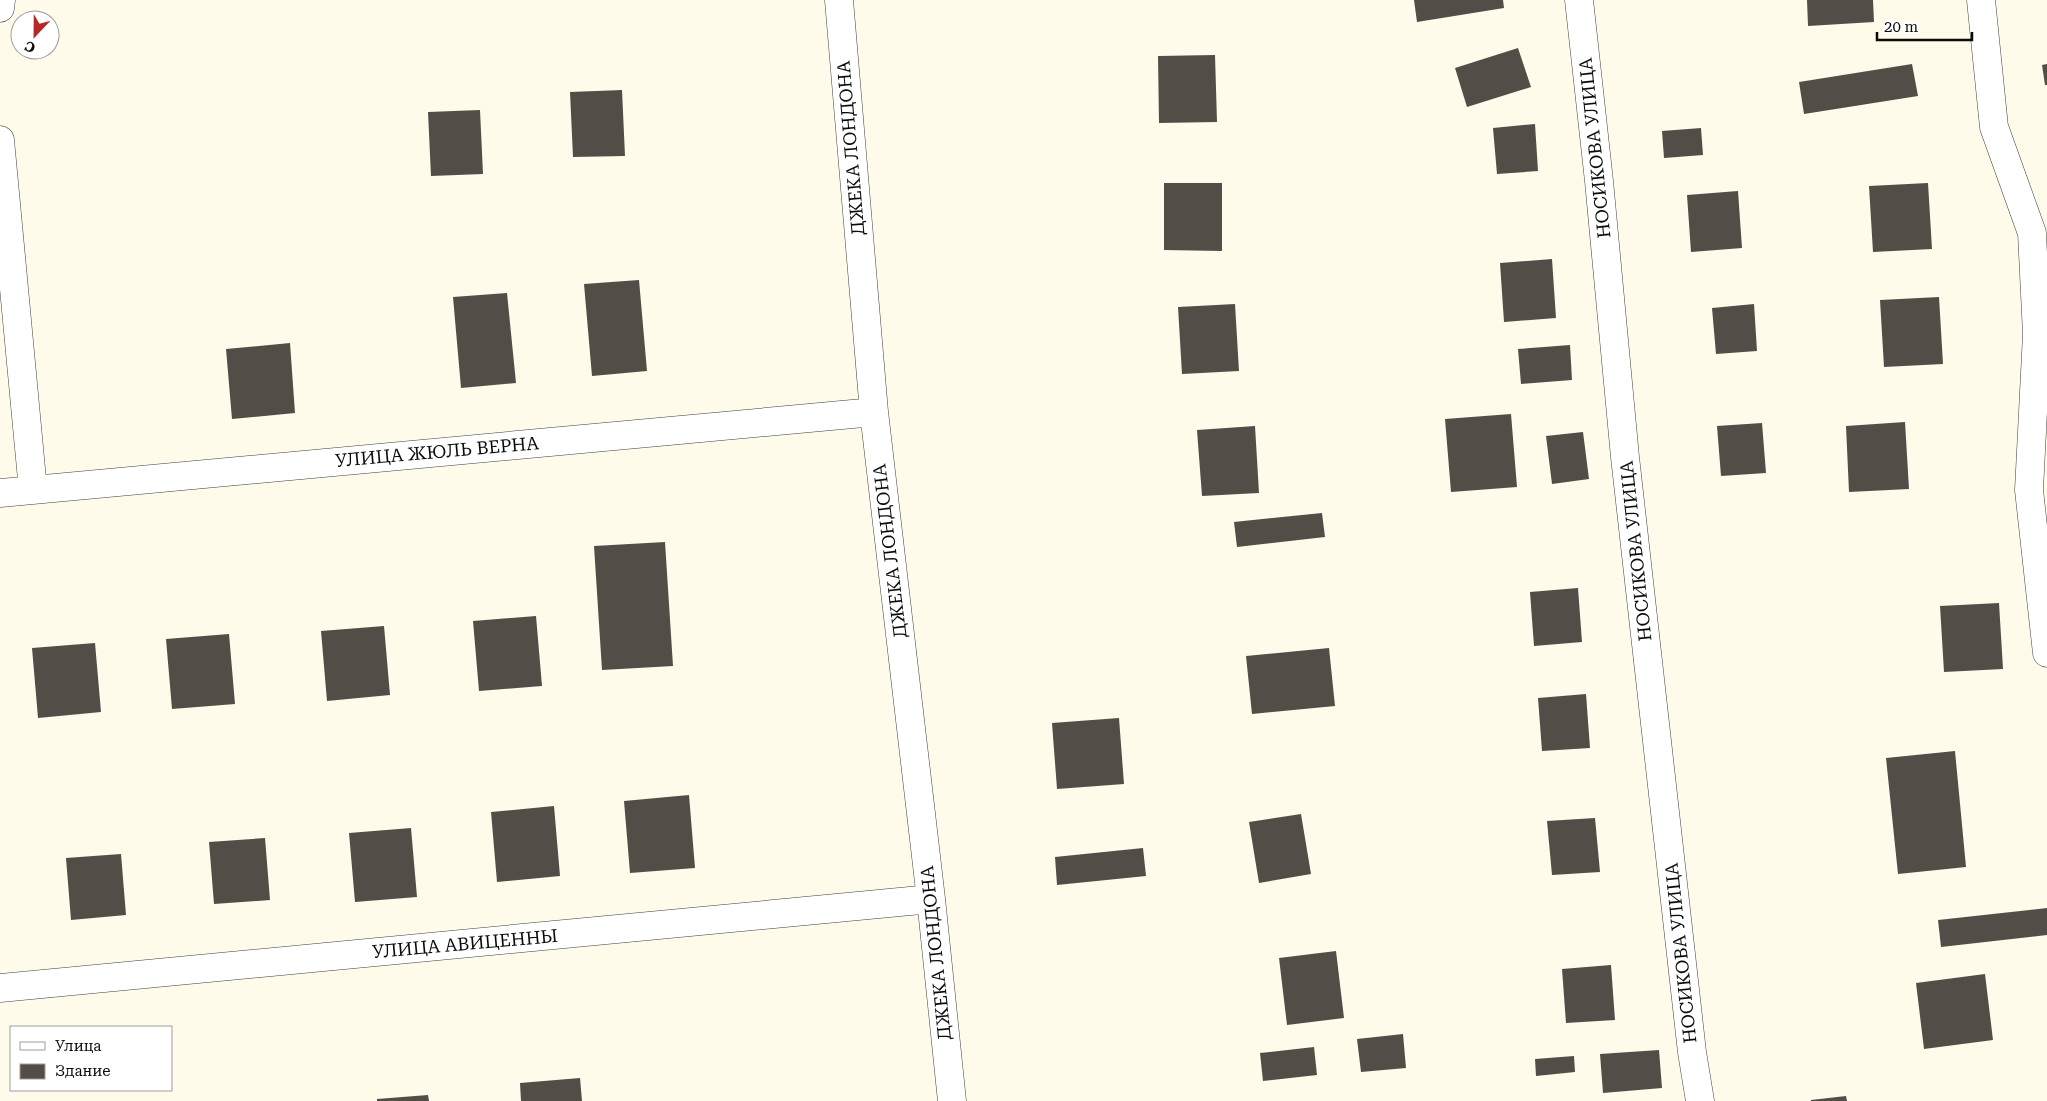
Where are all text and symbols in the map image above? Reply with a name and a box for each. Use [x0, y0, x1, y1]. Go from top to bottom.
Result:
north arrow [10, 10, 60, 60]
scale bar [1877, 10, 1972, 42]
text: 20 m [1884, 18, 1919, 36]
text: С [22, 38, 38, 56]
street label: НОСИКОВА УЛИЦА [1575, 56, 1614, 239]
street label: ДЖЕКА ЛОНДОНА [832, 59, 869, 236]
street label: УЛИЦА ЖЮЛЬ ВЕРНА [334, 432, 540, 471]
street label: НОСИКОВА УЛИЦА [1616, 459, 1655, 642]
street label: ДЖЕКА ЛОНДОНА [868, 462, 911, 639]
street label: НОСИКОВА УЛИЦА [1661, 861, 1700, 1044]
street label: ДЖЕКА ЛОНДОНА [916, 864, 955, 1041]
street label: УЛИЦА АВИЦЕННЫ [371, 925, 559, 962]
legend [10, 1026, 172, 1091]
text: Улица [55, 1037, 101, 1055]
text: Здание [55, 1062, 111, 1080]

